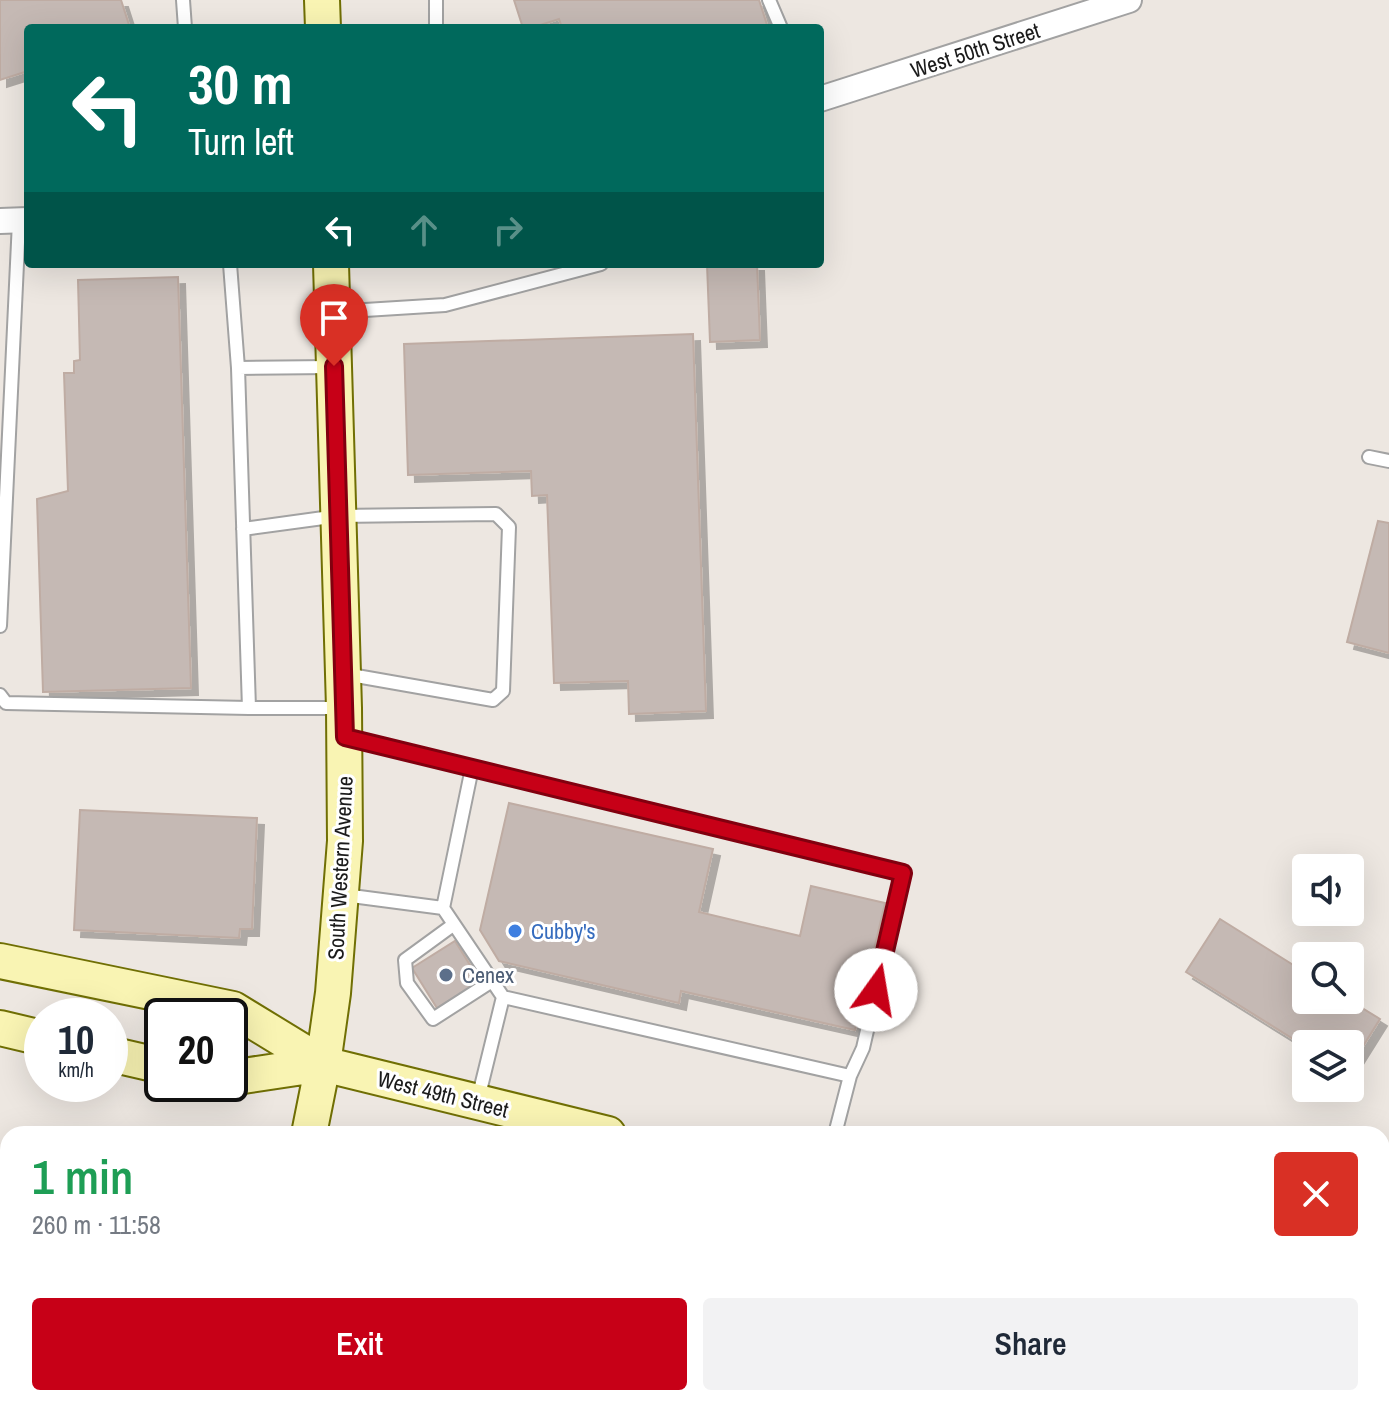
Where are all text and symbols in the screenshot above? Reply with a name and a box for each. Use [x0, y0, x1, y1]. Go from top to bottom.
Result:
street label: West 50th Street [907, 15, 1043, 85]
text: 30 m [188, 46, 293, 121]
icon: left [56, 56, 160, 160]
text: Turn left [188, 118, 294, 166]
icon: left [318, 208, 362, 252]
icon: ahead [402, 208, 446, 252]
icon: right [486, 208, 530, 252]
pin [300, 284, 368, 366]
icon: arrive [312, 296, 356, 340]
street label: South Western Avenue [320, 775, 360, 961]
map controls [1292, 854, 1364, 1102]
button: sound [1292, 854, 1364, 926]
place label: Cubby's [531, 916, 596, 946]
marker: Cubby's [506, 922, 524, 940]
button: search [1292, 942, 1364, 1014]
position arrow [834, 948, 918, 1032]
place label: Cenex [462, 960, 514, 990]
marker: Cenex [437, 966, 455, 984]
speed limit sign: 20 [144, 998, 248, 1102]
text: 10 [58, 1013, 94, 1066]
button: layers [1292, 1030, 1364, 1102]
text: km/h [58, 1056, 94, 1083]
street label: West 49th Street [374, 1063, 512, 1125]
text: 1 min [32, 1144, 133, 1209]
button: close [1274, 1152, 1358, 1236]
text: 260 m · 11:58 [32, 1207, 161, 1242]
button: Exit [32, 1298, 687, 1390]
button: Share [703, 1298, 1358, 1390]

